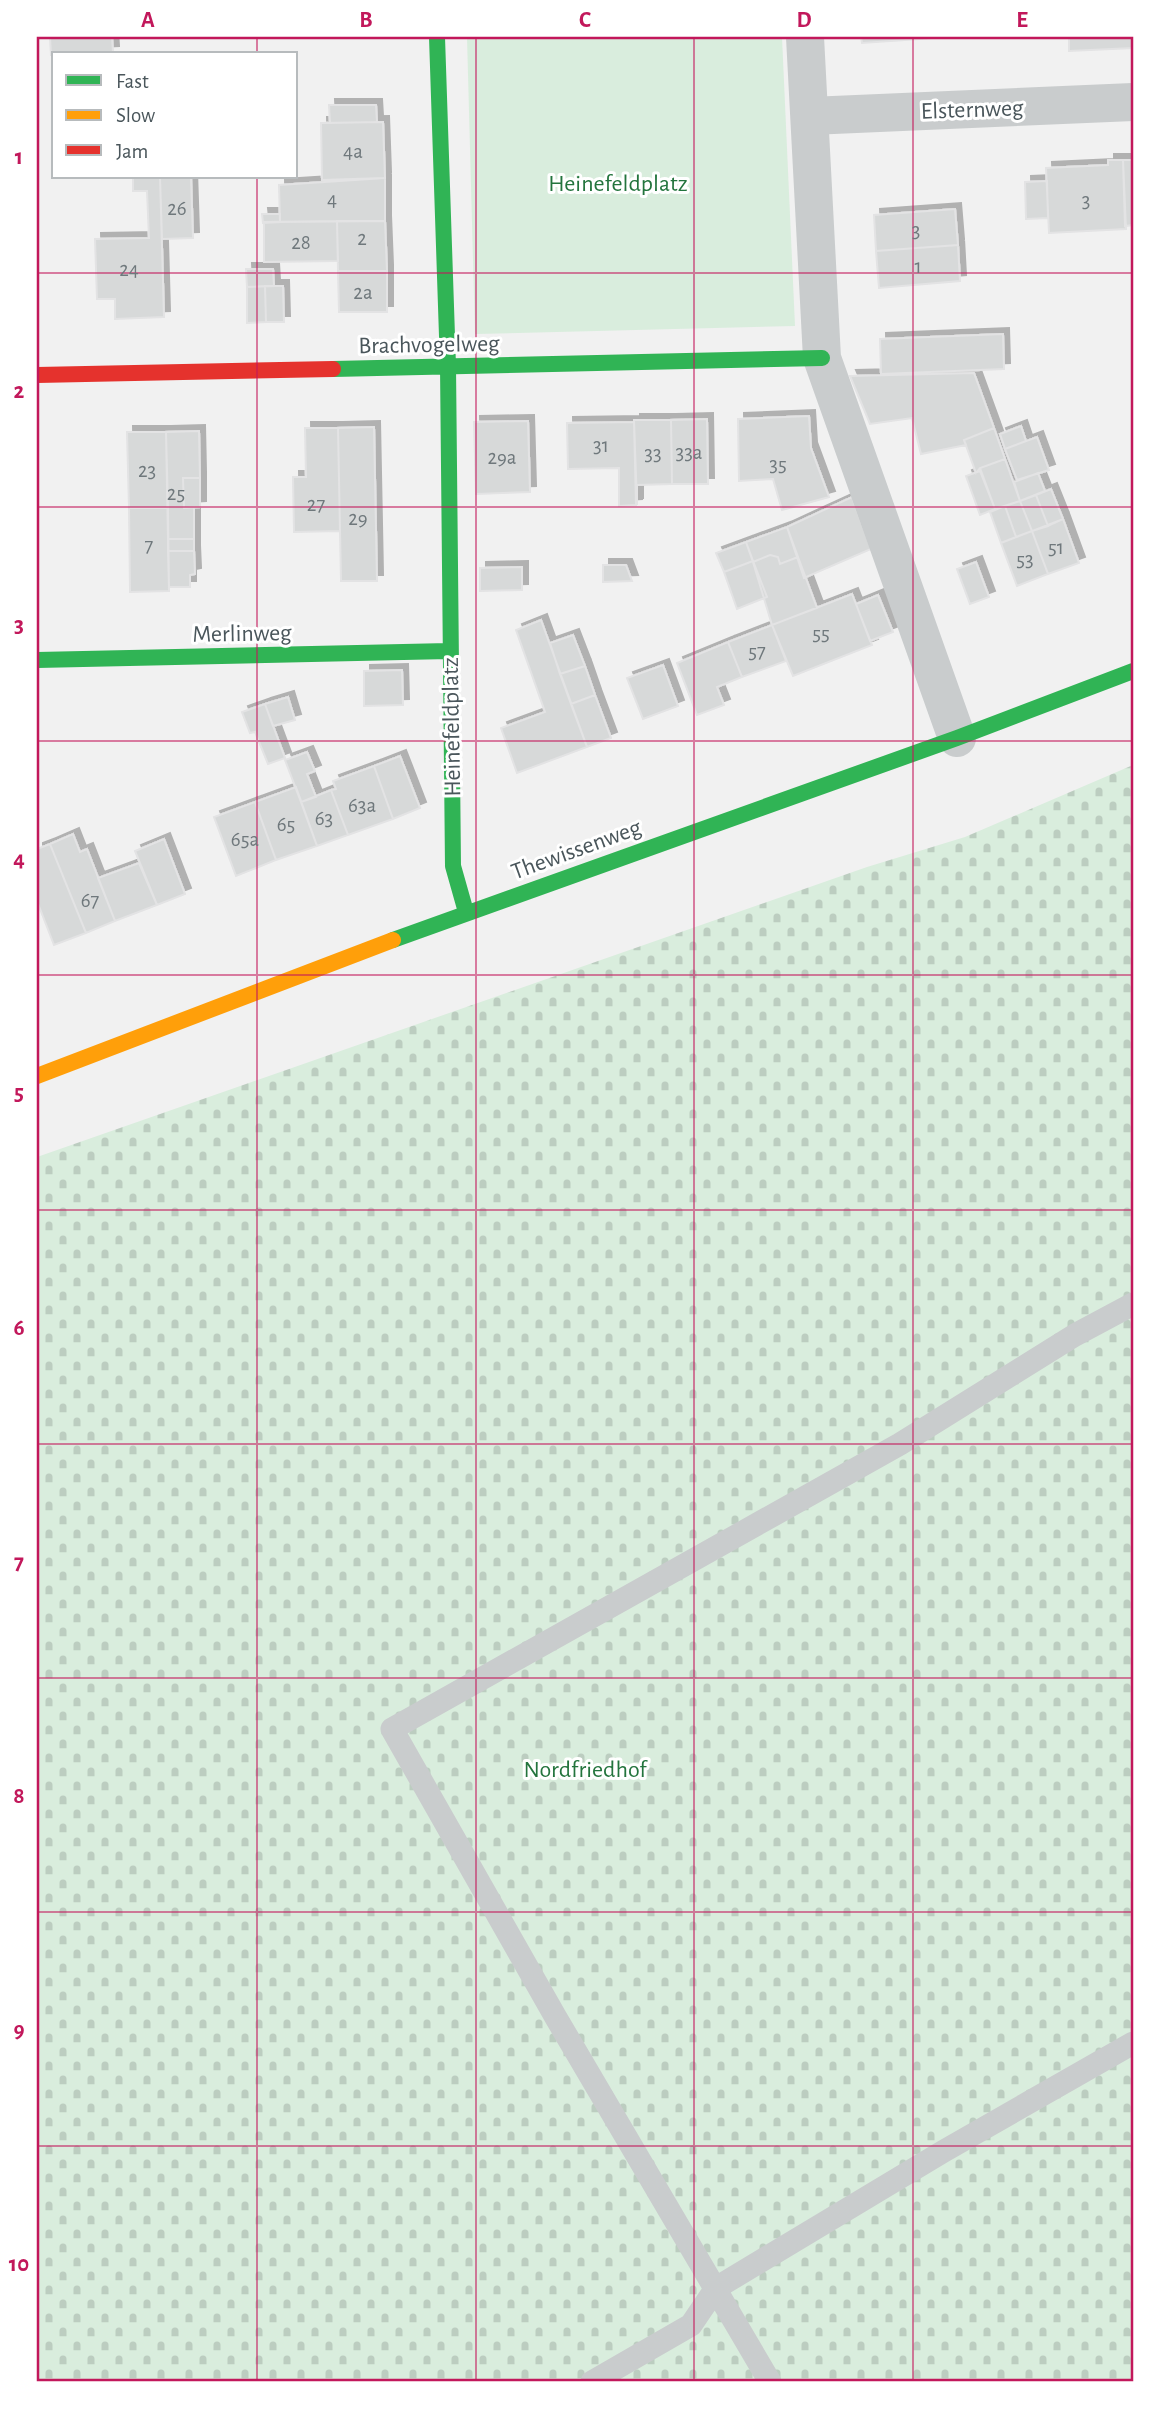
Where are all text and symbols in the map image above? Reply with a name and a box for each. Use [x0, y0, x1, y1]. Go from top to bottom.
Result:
text: A [141, 9, 155, 32]
text: B [359, 9, 373, 32]
text: C [579, 9, 591, 32]
text: D [796, 9, 812, 32]
text: E [1016, 9, 1028, 32]
legend [52, 52, 298, 178]
text: Fast [116, 71, 149, 92]
street label: Elsternweg [920, 96, 1024, 124]
text: Slow [116, 105, 155, 126]
text: Jam [116, 141, 148, 162]
house number: 4a [343, 141, 363, 162]
text: 1 [15, 146, 23, 169]
park label: Heinefeldplatz [548, 172, 688, 196]
house number: 4 [327, 189, 337, 210]
house number: 3 [1082, 190, 1090, 211]
house number: 26 [167, 198, 187, 219]
house number: 3 [912, 220, 920, 241]
house number: 2 [357, 228, 367, 249]
house number: 28 [291, 232, 311, 253]
house number: 1 [914, 256, 922, 277]
house number: 24 [119, 259, 139, 280]
house number: 2a [353, 282, 373, 303]
street label: Brachvogelweg [358, 332, 500, 358]
text: 2 [14, 380, 25, 403]
house number: 31 [593, 435, 609, 456]
house number: 33a [675, 442, 703, 463]
house number: 33 [644, 443, 662, 464]
house number: 29a [487, 447, 517, 468]
house number: 35 [769, 454, 787, 475]
house number: 23 [138, 460, 156, 481]
house number: 25 [167, 483, 185, 504]
house number: 27 [307, 494, 325, 515]
house number: 29 [348, 508, 368, 529]
house number: 7 [145, 535, 154, 556]
house number: 51 [1048, 537, 1064, 558]
house number: 53 [1016, 549, 1034, 570]
text: 3 [14, 614, 24, 637]
street label: Merlinweg [192, 621, 292, 647]
house number: 55 [812, 623, 830, 644]
house number: 57 [748, 641, 766, 662]
street label: Heinefeldplatz [439, 657, 465, 797]
house number: 63a [348, 795, 376, 816]
house number: 63 [315, 808, 333, 829]
house number: 65 [277, 814, 295, 835]
street label: Thewissenweg [508, 815, 645, 885]
house number: 65a [231, 829, 259, 850]
text: 4 [13, 848, 25, 871]
house number: 67 [81, 890, 100, 911]
text: 5 [14, 1082, 24, 1105]
text: 6 [13, 1317, 25, 1340]
text: 7 [14, 1551, 24, 1574]
park label: Nordfriedhof [524, 1758, 648, 1782]
text: 8 [13, 1785, 25, 1808]
text: 9 [13, 2019, 25, 2042]
text: 10 [9, 2253, 29, 2276]

